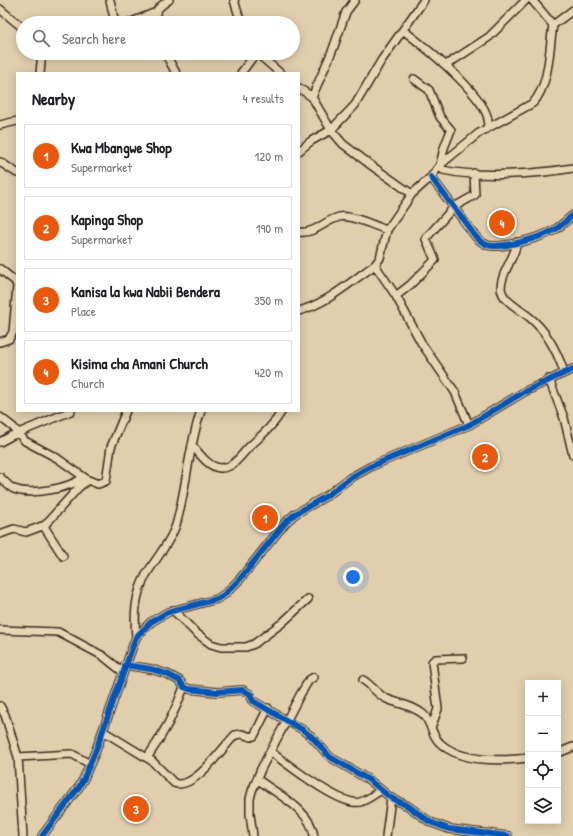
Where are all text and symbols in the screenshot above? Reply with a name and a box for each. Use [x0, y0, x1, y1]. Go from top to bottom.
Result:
search box [16, 16, 300, 60]
icon: search [30, 27, 52, 49]
text: Search here [62, 28, 126, 49]
text: Nearby [32, 87, 75, 110]
text: 4 results [243, 89, 284, 107]
text: Kwa Mbangwe Shop [71, 137, 172, 158]
text: 1 [44, 147, 48, 165]
text: 120 m [255, 147, 283, 165]
text: Supermarket [71, 158, 132, 176]
pin: 4 [489, 208, 515, 238]
text: Kapinga Shop [71, 209, 143, 230]
text: 2 [43, 219, 49, 237]
text: 190 m [256, 219, 283, 237]
text: Supermarket [71, 230, 132, 248]
text: Kanisa la kwa Nabii Bendera [71, 281, 220, 302]
text: 3 [43, 291, 49, 309]
text: 350 m [254, 291, 283, 309]
text: Place [71, 302, 96, 320]
text: Kisima cha Amani Church [71, 353, 208, 374]
text: 4 [44, 363, 48, 381]
text: 420 m [254, 363, 283, 381]
text: Church [71, 374, 104, 392]
pin: 2 [472, 442, 498, 472]
pin: 1 [252, 503, 278, 533]
your location [343, 567, 363, 587]
map controls [525, 680, 561, 824]
button: + [525, 680, 561, 716]
button: − [525, 716, 561, 752]
button: locate [525, 752, 561, 788]
button: layers [525, 788, 561, 824]
pin: 3 [123, 794, 149, 824]

